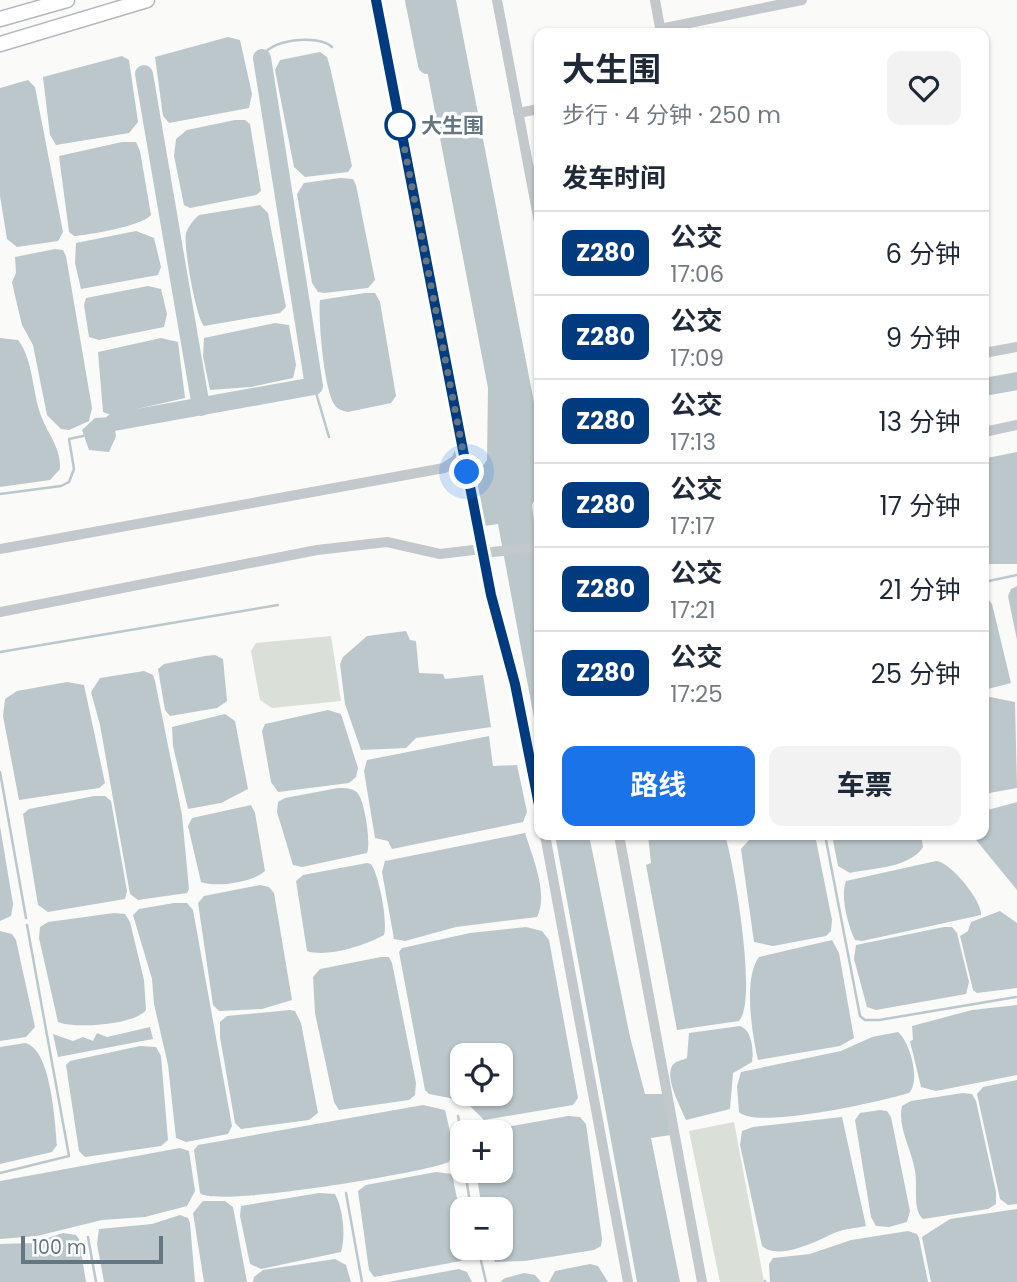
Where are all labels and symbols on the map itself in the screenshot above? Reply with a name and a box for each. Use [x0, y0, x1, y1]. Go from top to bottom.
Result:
marker: 大生围 [385, 110, 415, 140]
place label: 大生围 [421, 111, 484, 140]
your location [449, 454, 484, 489]
scale bar [21, 1233, 163, 1265]

